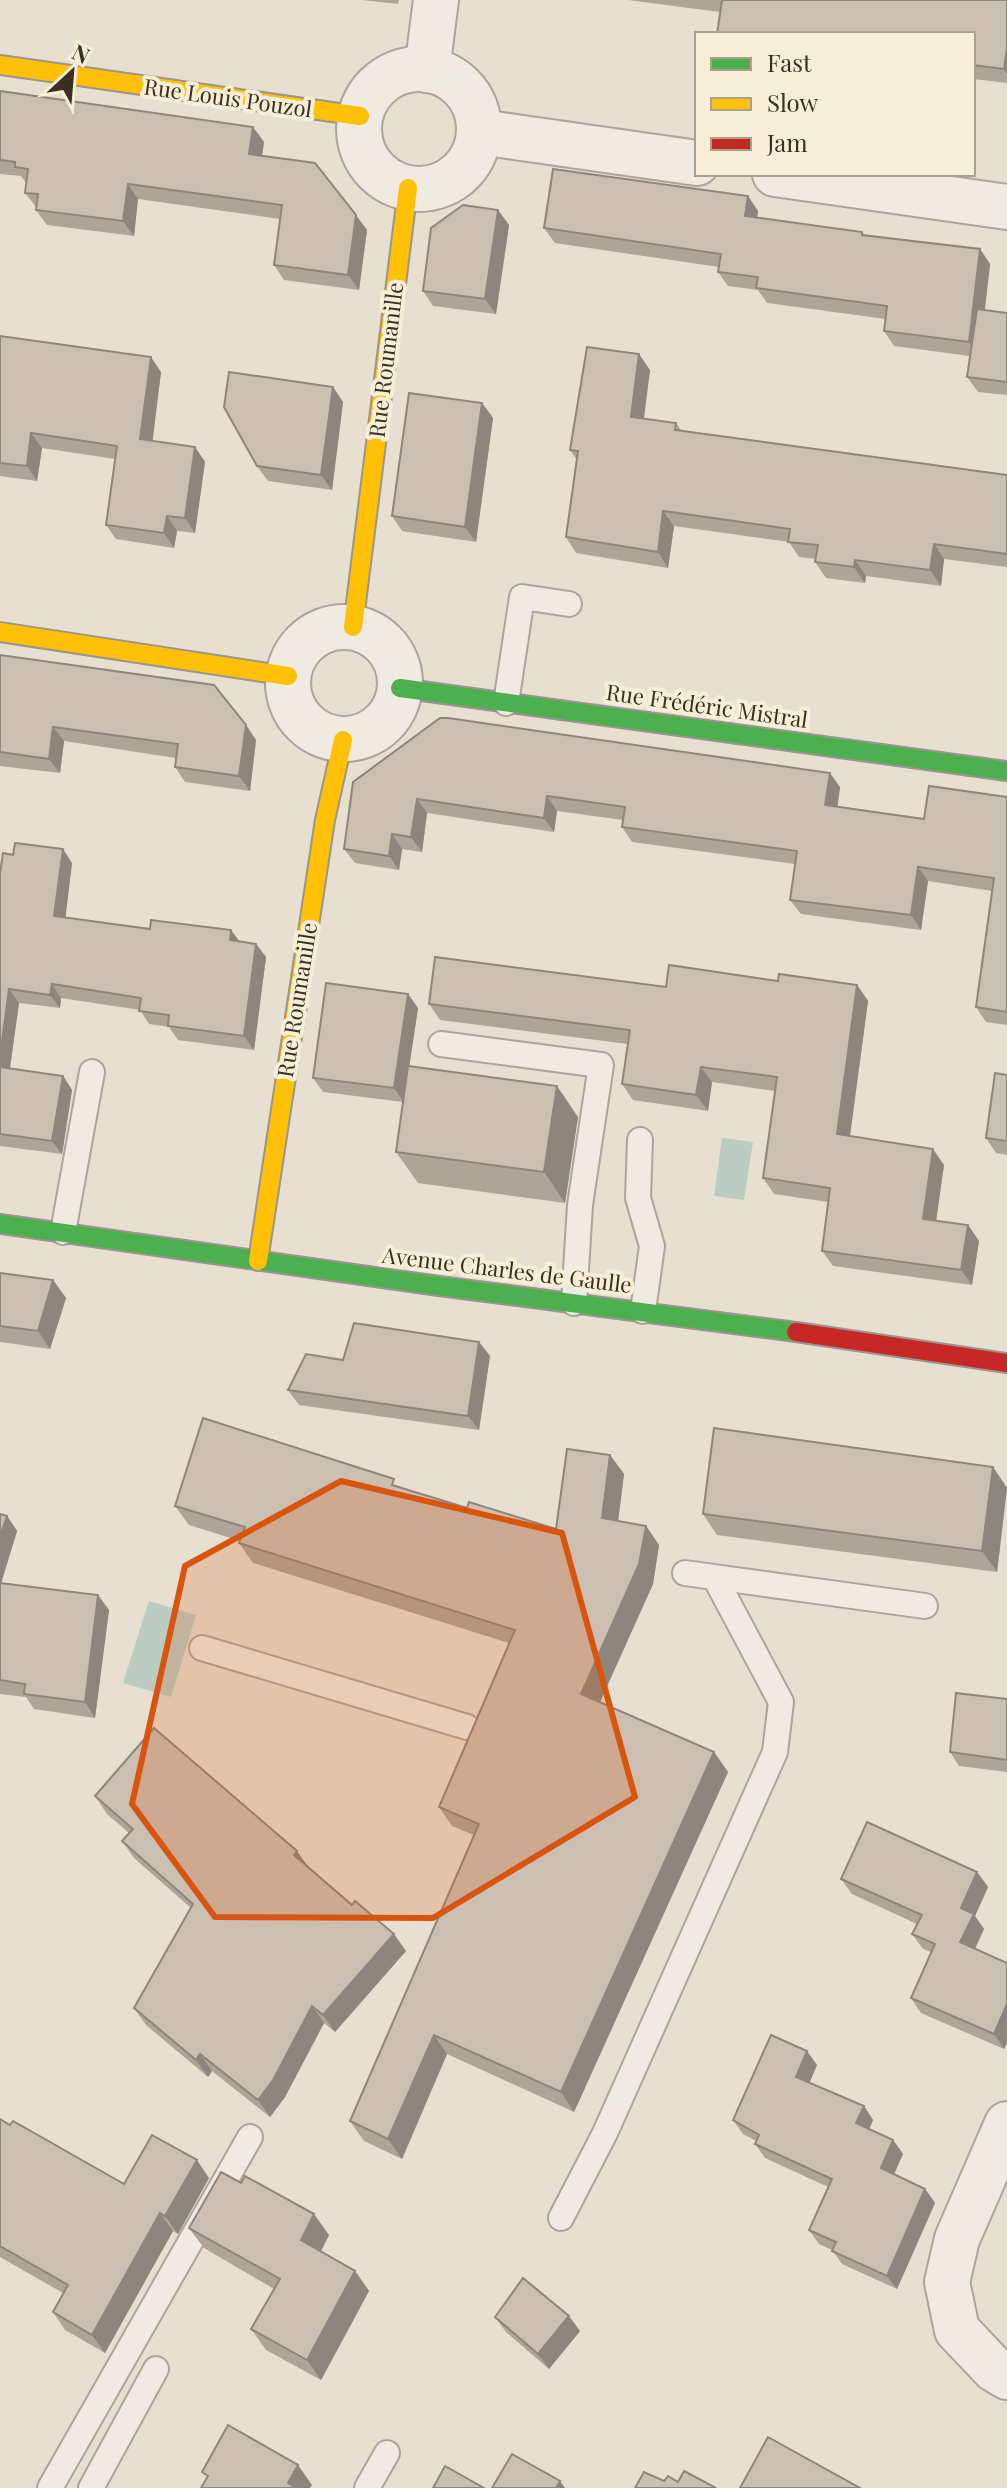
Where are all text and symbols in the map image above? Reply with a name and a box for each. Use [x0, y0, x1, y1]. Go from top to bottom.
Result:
north arrow [32, 32, 112, 112]
legend [695, 32, 975, 176]
text: N [67, 36, 95, 70]
text: Fast [767, 46, 812, 78]
street label: Rue Louis Pouzol [142, 70, 314, 124]
text: Slow [767, 86, 819, 118]
text: Jam [766, 126, 808, 158]
street label: Rue Roumanille [361, 280, 409, 439]
street label: Rue Frédéric Mistral [604, 676, 810, 734]
street label: Rue Roumanille [269, 920, 323, 1079]
street label: Avenue Charles de Gaulle [380, 1239, 633, 1299]

